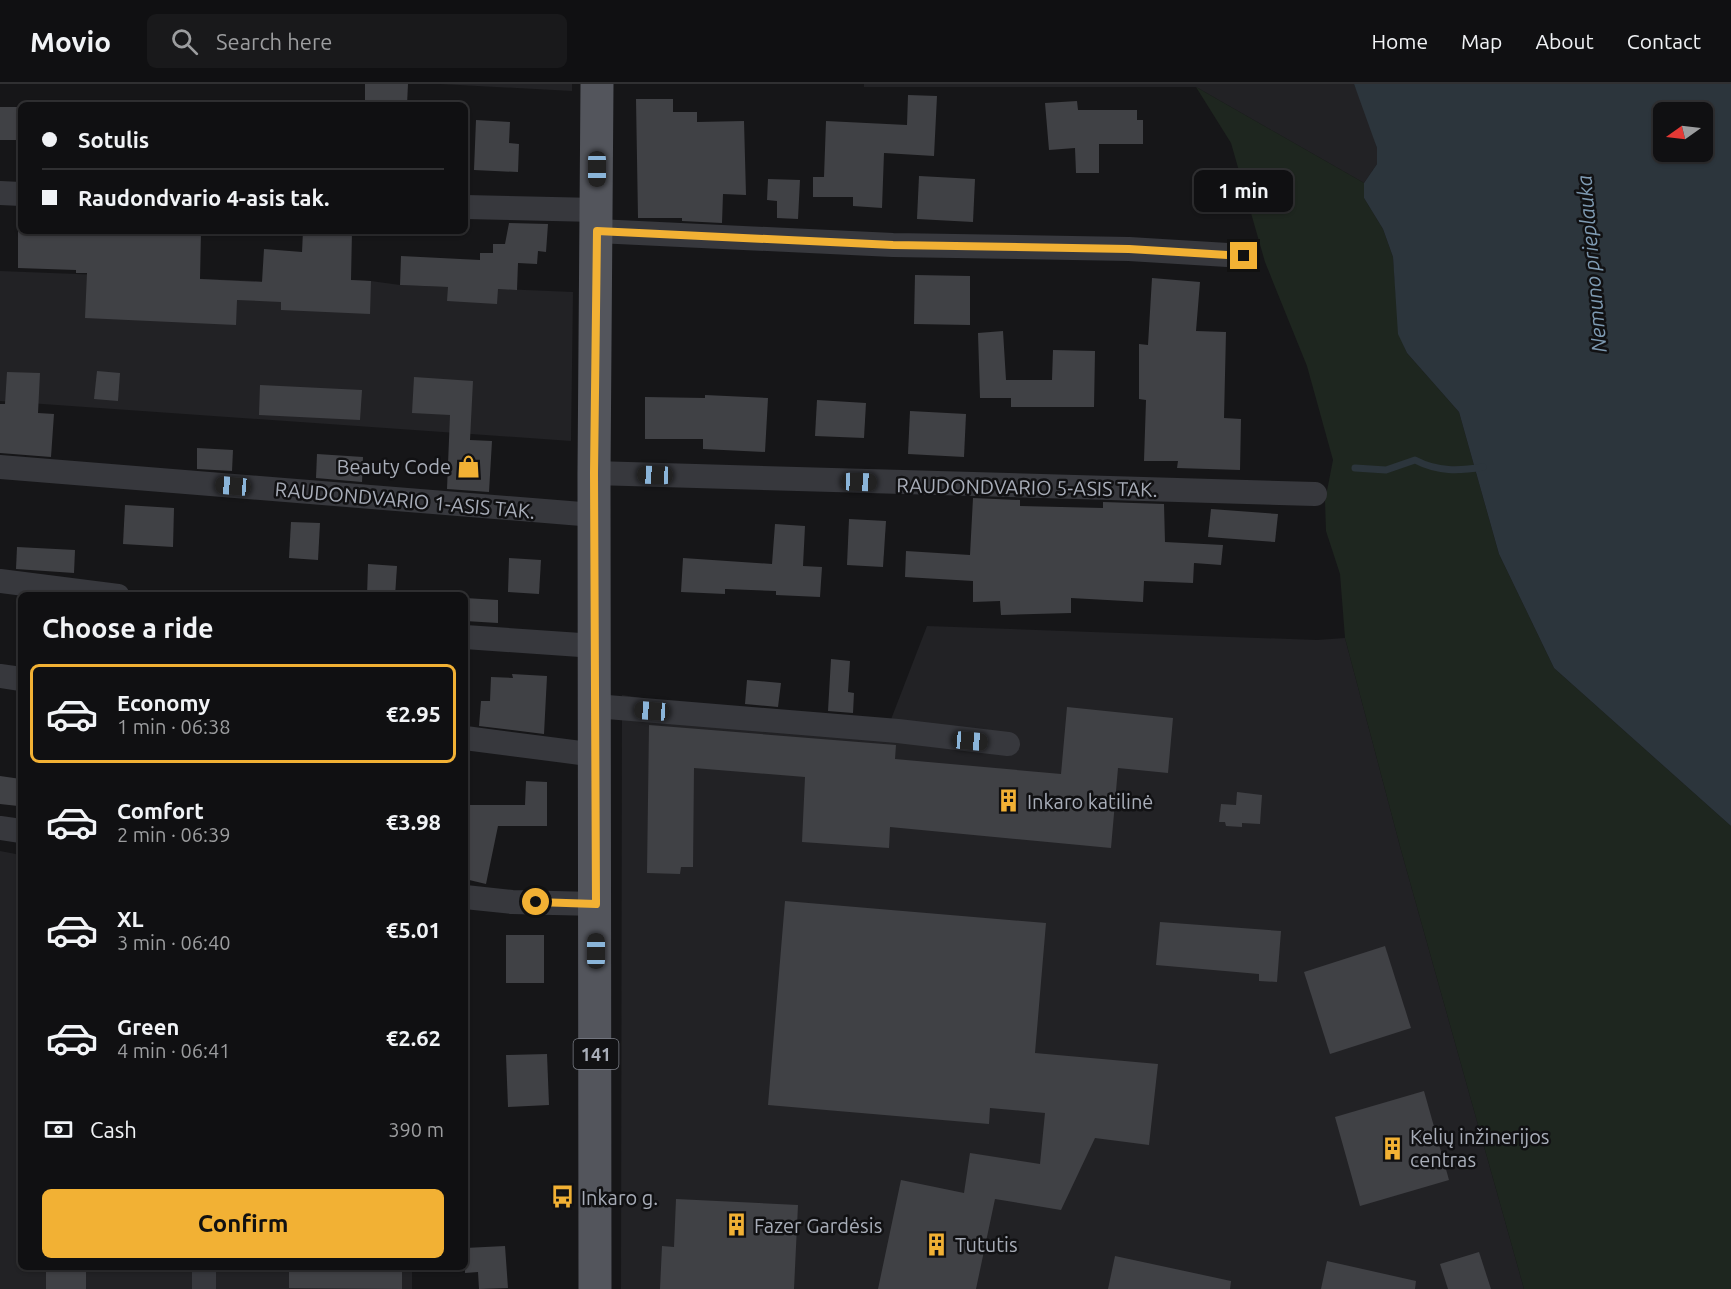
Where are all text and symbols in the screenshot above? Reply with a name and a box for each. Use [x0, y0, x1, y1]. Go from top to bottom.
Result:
search box [147, 14, 567, 68]
icon: search [168, 25, 201, 58]
text: Movio [30, 26, 111, 57]
text: Search here [216, 29, 332, 54]
text: Home [1371, 29, 1428, 53]
text: Map [1461, 29, 1502, 53]
text: About [1535, 29, 1594, 53]
text: Contact [1627, 29, 1701, 53]
north arrow [1653, 102, 1713, 162]
map controls [1653, 102, 1713, 162]
text: Sotulis [78, 127, 149, 152]
car [588, 151, 606, 187]
callout: 1 min [1194, 169, 1294, 211]
water label: Nemuno prieplauka [1571, 174, 1611, 354]
text: 1 min [1218, 179, 1269, 202]
text: Raudondvario 4-asis tak. [78, 185, 329, 210]
route end [1230, 242, 1257, 269]
shop icon: Beauty Code [456, 453, 482, 479]
place label: Beauty Code [337, 455, 451, 478]
car [637, 465, 673, 485]
car [841, 472, 877, 492]
street label: RAUDONDVARIO 5-ASIS TAK. [896, 473, 1158, 501]
car [214, 475, 252, 497]
street label: RAUDONDVARIO 1-ASIS TAK. [274, 477, 536, 523]
text: Choose a ride [42, 613, 214, 643]
icon: car [45, 687, 99, 741]
text: Economy [117, 690, 210, 715]
text: €2.95 [386, 701, 441, 726]
car [633, 701, 671, 721]
text: 1 min · 06:38 [117, 715, 231, 738]
car [951, 730, 989, 752]
building icon: Inkaro katilinė [996, 788, 1022, 814]
place label: Inkaro katilinė [1027, 790, 1153, 813]
icon: car [45, 795, 99, 849]
text: Comfort [117, 798, 204, 823]
text: €3.98 [386, 809, 441, 834]
text: 2 min · 06:39 [117, 823, 231, 846]
route start [522, 888, 549, 915]
icon: car [45, 903, 99, 957]
text: XL [117, 906, 144, 931]
text: €5.01 [386, 917, 441, 942]
text: 3 min · 06:40 [117, 931, 231, 954]
car [587, 933, 605, 969]
icon: car [45, 1011, 99, 1065]
text: Green [117, 1014, 179, 1039]
text: €2.62 [386, 1025, 441, 1050]
text: 4 min · 06:41 [117, 1039, 231, 1062]
road number: 141 [574, 1039, 618, 1069]
icon: cash [42, 1113, 75, 1146]
text: Cash [90, 1117, 137, 1142]
text: 390 m [388, 1118, 444, 1141]
place label: Kelių inžinerijos centras [1410, 1125, 1550, 1171]
building icon: Kelių inžinerijos centras [1379, 1135, 1405, 1161]
bus stop icon: Inkaro g. [550, 1184, 576, 1210]
place label: Inkaro g. [581, 1186, 658, 1209]
button: Confirm [42, 1189, 444, 1258]
building icon: Fazer Gardėsis [723, 1212, 749, 1238]
place label: Fazer Gardėsis [754, 1214, 882, 1237]
building icon: Tututis [924, 1231, 950, 1257]
place label: Tututis [955, 1233, 1018, 1256]

